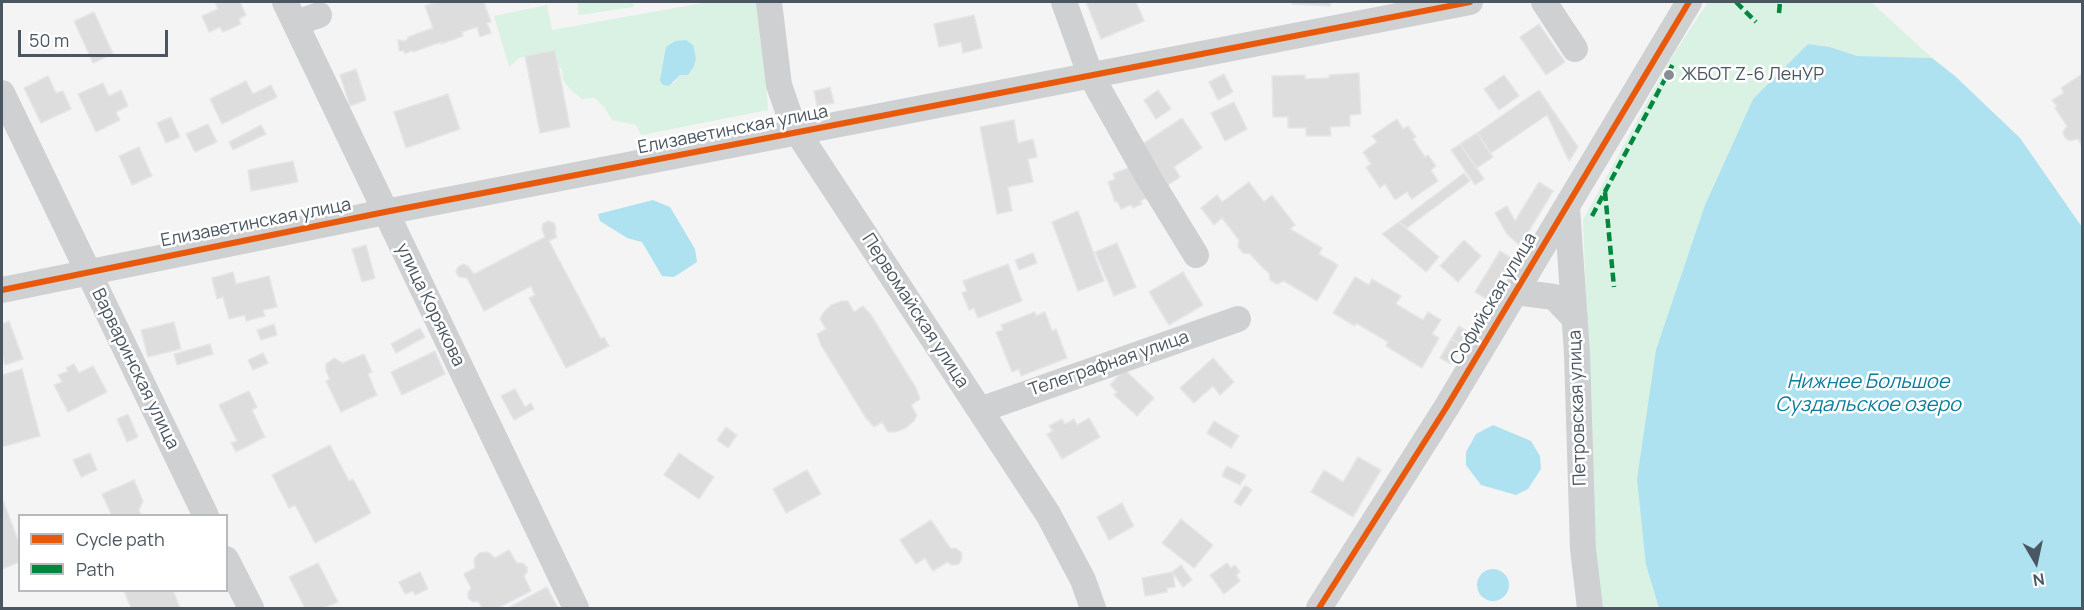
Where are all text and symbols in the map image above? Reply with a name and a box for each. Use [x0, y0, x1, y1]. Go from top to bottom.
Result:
scale bar [21, 18, 171, 56]
text: 50 m [29, 28, 69, 52]
place label: ЖБОТ Z-6 ЛенУР [1681, 64, 1824, 86]
marker: ЖБОТ Z-6 ЛенУР [1662, 68, 1676, 82]
street label: Елизаветинская улица [636, 101, 830, 159]
street label: Елизаветинская улица [159, 194, 353, 252]
street label: Софийская улица [1446, 229, 1542, 369]
street label: Первомайская улица [857, 230, 973, 392]
street label: улица Корякова [391, 240, 469, 370]
street label: Варваринская улица [87, 285, 183, 453]
street label: Телеграфная улица [1026, 326, 1192, 402]
street label: Петровская улица [1564, 330, 1592, 486]
water label: Нижнее Большое Суздальское озеро [1775, 370, 1961, 417]
legend [18, 514, 228, 592]
text: Cycle path [76, 527, 165, 551]
north arrow [2006, 532, 2066, 592]
text: Path [76, 557, 114, 581]
text: N [2031, 568, 2046, 592]

